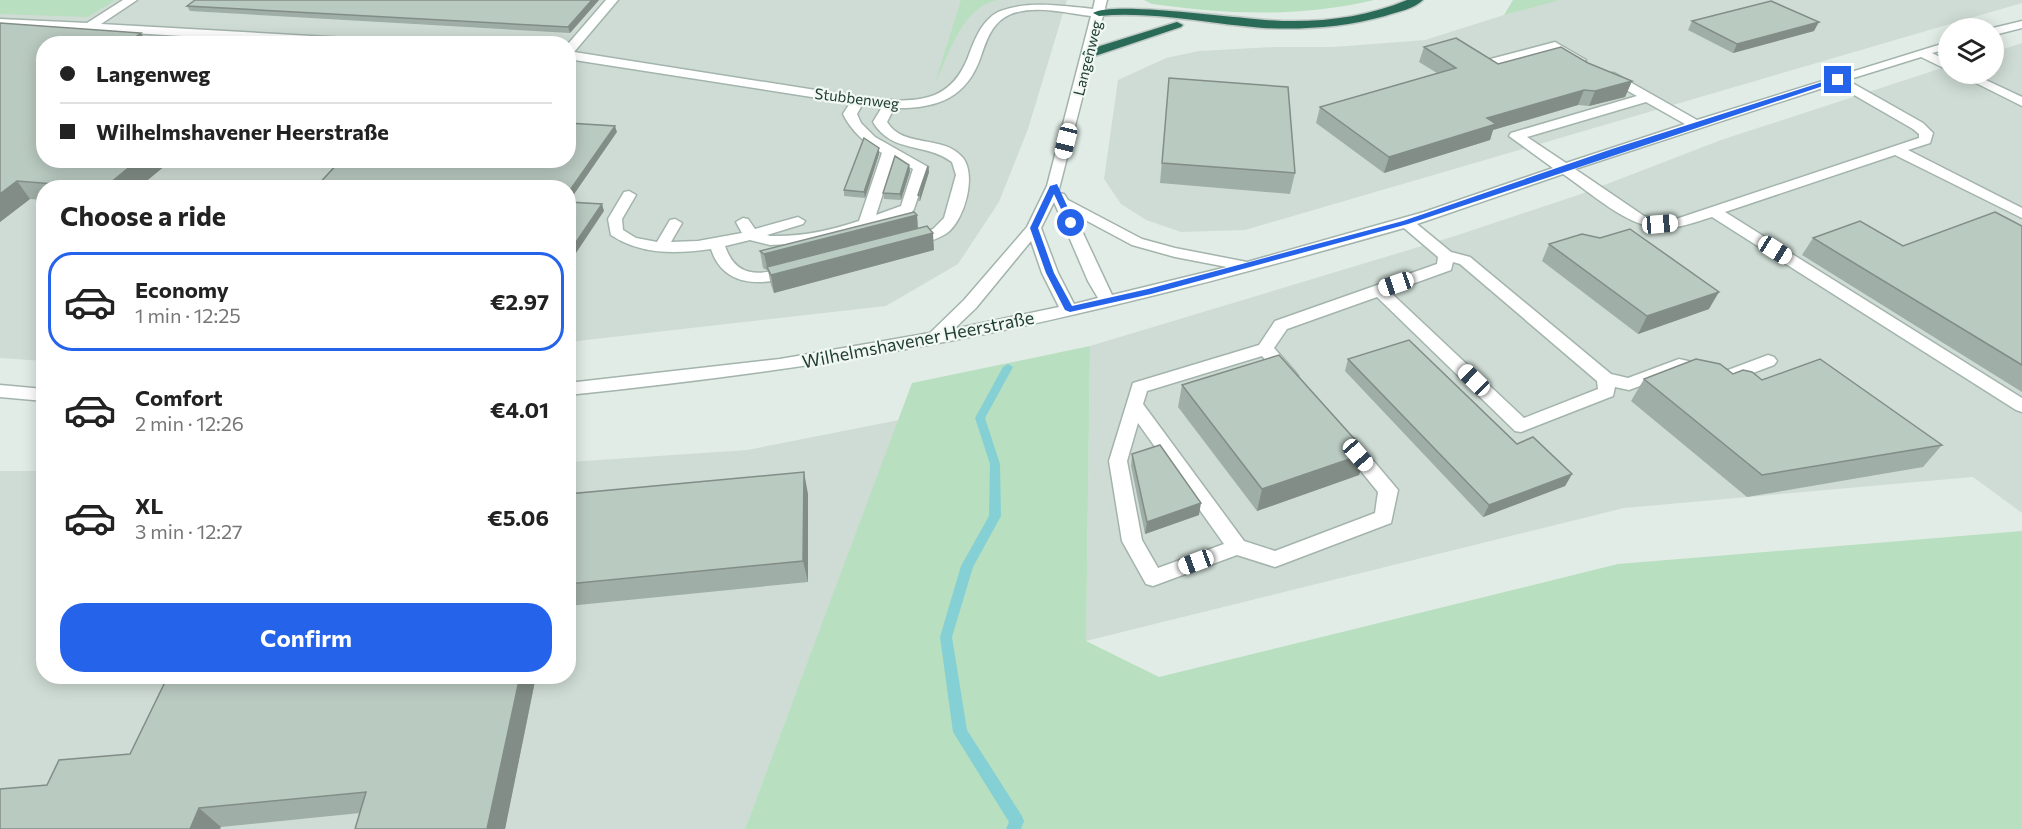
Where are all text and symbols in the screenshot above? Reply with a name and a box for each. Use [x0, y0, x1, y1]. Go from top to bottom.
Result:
street label: Langenweg [1069, 18, 1105, 98]
map controls [1938, 18, 2004, 84]
button: layers [1938, 18, 2004, 84]
text: Langenweg [96, 60, 210, 87]
route end [1824, 66, 1851, 93]
street label: Stubbenweg [814, 84, 900, 112]
text: Wilhelmshavener Heerstraße [96, 118, 389, 145]
car [1053, 121, 1079, 161]
text: Choose a ride [60, 199, 226, 232]
route start [1057, 209, 1084, 236]
car [1641, 213, 1679, 235]
car [1755, 233, 1795, 267]
car [1376, 270, 1416, 298]
icon: car [63, 275, 117, 329]
text: Economy [135, 276, 229, 303]
text: €2.97 [490, 288, 549, 315]
text: 1 min · 12:25 [135, 303, 241, 327]
street label: Wilhelmshavener Heerstraße [800, 306, 1036, 372]
car [1455, 361, 1493, 399]
icon: car [63, 383, 117, 437]
text: Comfort [135, 384, 223, 411]
text: €4.01 [490, 396, 549, 423]
text: 2 min · 12:26 [135, 411, 244, 435]
car [1339, 436, 1377, 474]
icon: car [63, 491, 117, 545]
text: XL [135, 492, 163, 519]
text: €5.06 [487, 504, 549, 531]
text: 3 min · 12:27 [135, 519, 243, 543]
car [1176, 547, 1216, 577]
button: Confirm [60, 603, 552, 672]

